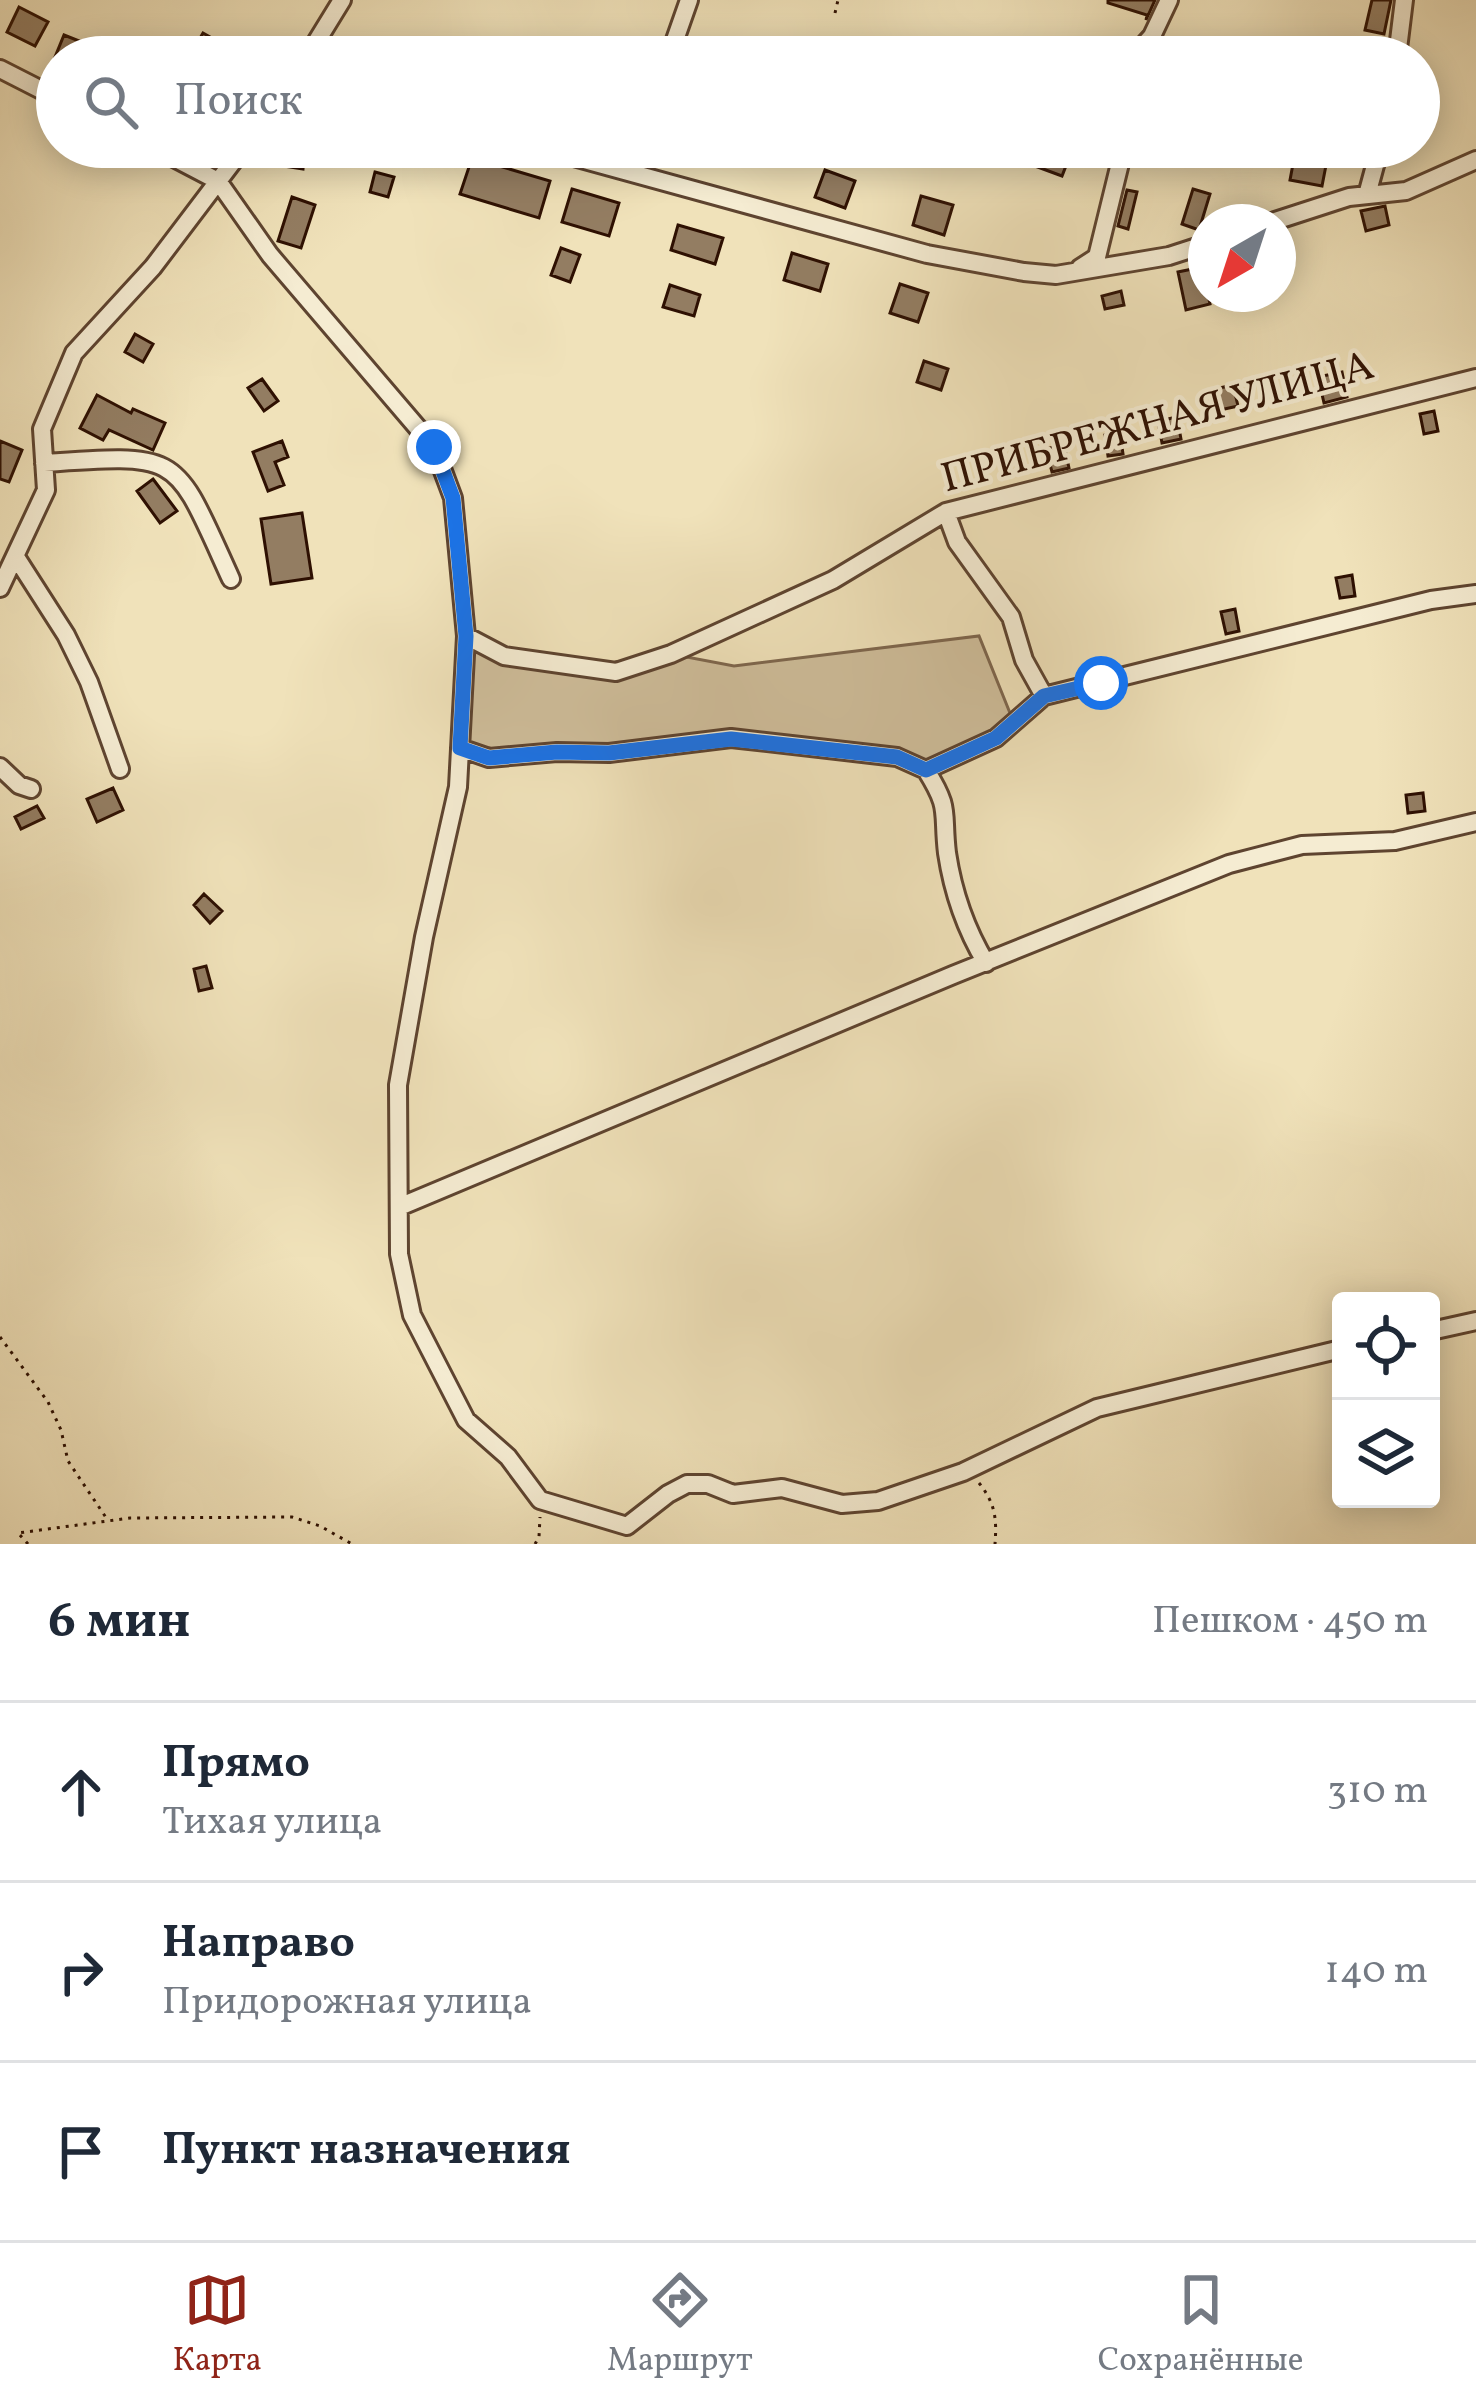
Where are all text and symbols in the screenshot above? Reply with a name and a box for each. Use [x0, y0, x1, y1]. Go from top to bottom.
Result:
search box [36, 36, 1440, 168]
icon: search [78, 69, 144, 135]
text: Поиск [174, 71, 303, 134]
north arrow [1188, 204, 1296, 312]
street label: ПРИБРЕЖНАЯ УЛИЦА [935, 338, 1381, 510]
route end [407, 420, 461, 474]
route start [1074, 656, 1128, 710]
map controls [1332, 1292, 1440, 1508]
button: locate [1332, 1292, 1440, 1400]
button: layers [1332, 1400, 1440, 1508]
text: 6 мин [48, 1587, 190, 1658]
text: Пешком · 450 m [1152, 1595, 1428, 1649]
text: Прямо [162, 1733, 310, 1796]
icon: ahead [48, 1759, 114, 1825]
text: 310 m [1327, 1765, 1428, 1819]
text: Тихая улица [162, 1796, 382, 1850]
text: Направо [162, 1913, 355, 1976]
icon: right [48, 1939, 114, 2005]
text: 140 m [1325, 1945, 1428, 1999]
text: Придорожная улица [162, 1976, 532, 2030]
icon: arrive [48, 2119, 114, 2185]
text: Пункт назначения [162, 2120, 571, 2183]
tab: Карта [172, 2267, 262, 2385]
tab: Маршрут [607, 2267, 753, 2385]
tab: Сохранённые [1098, 2267, 1303, 2385]

